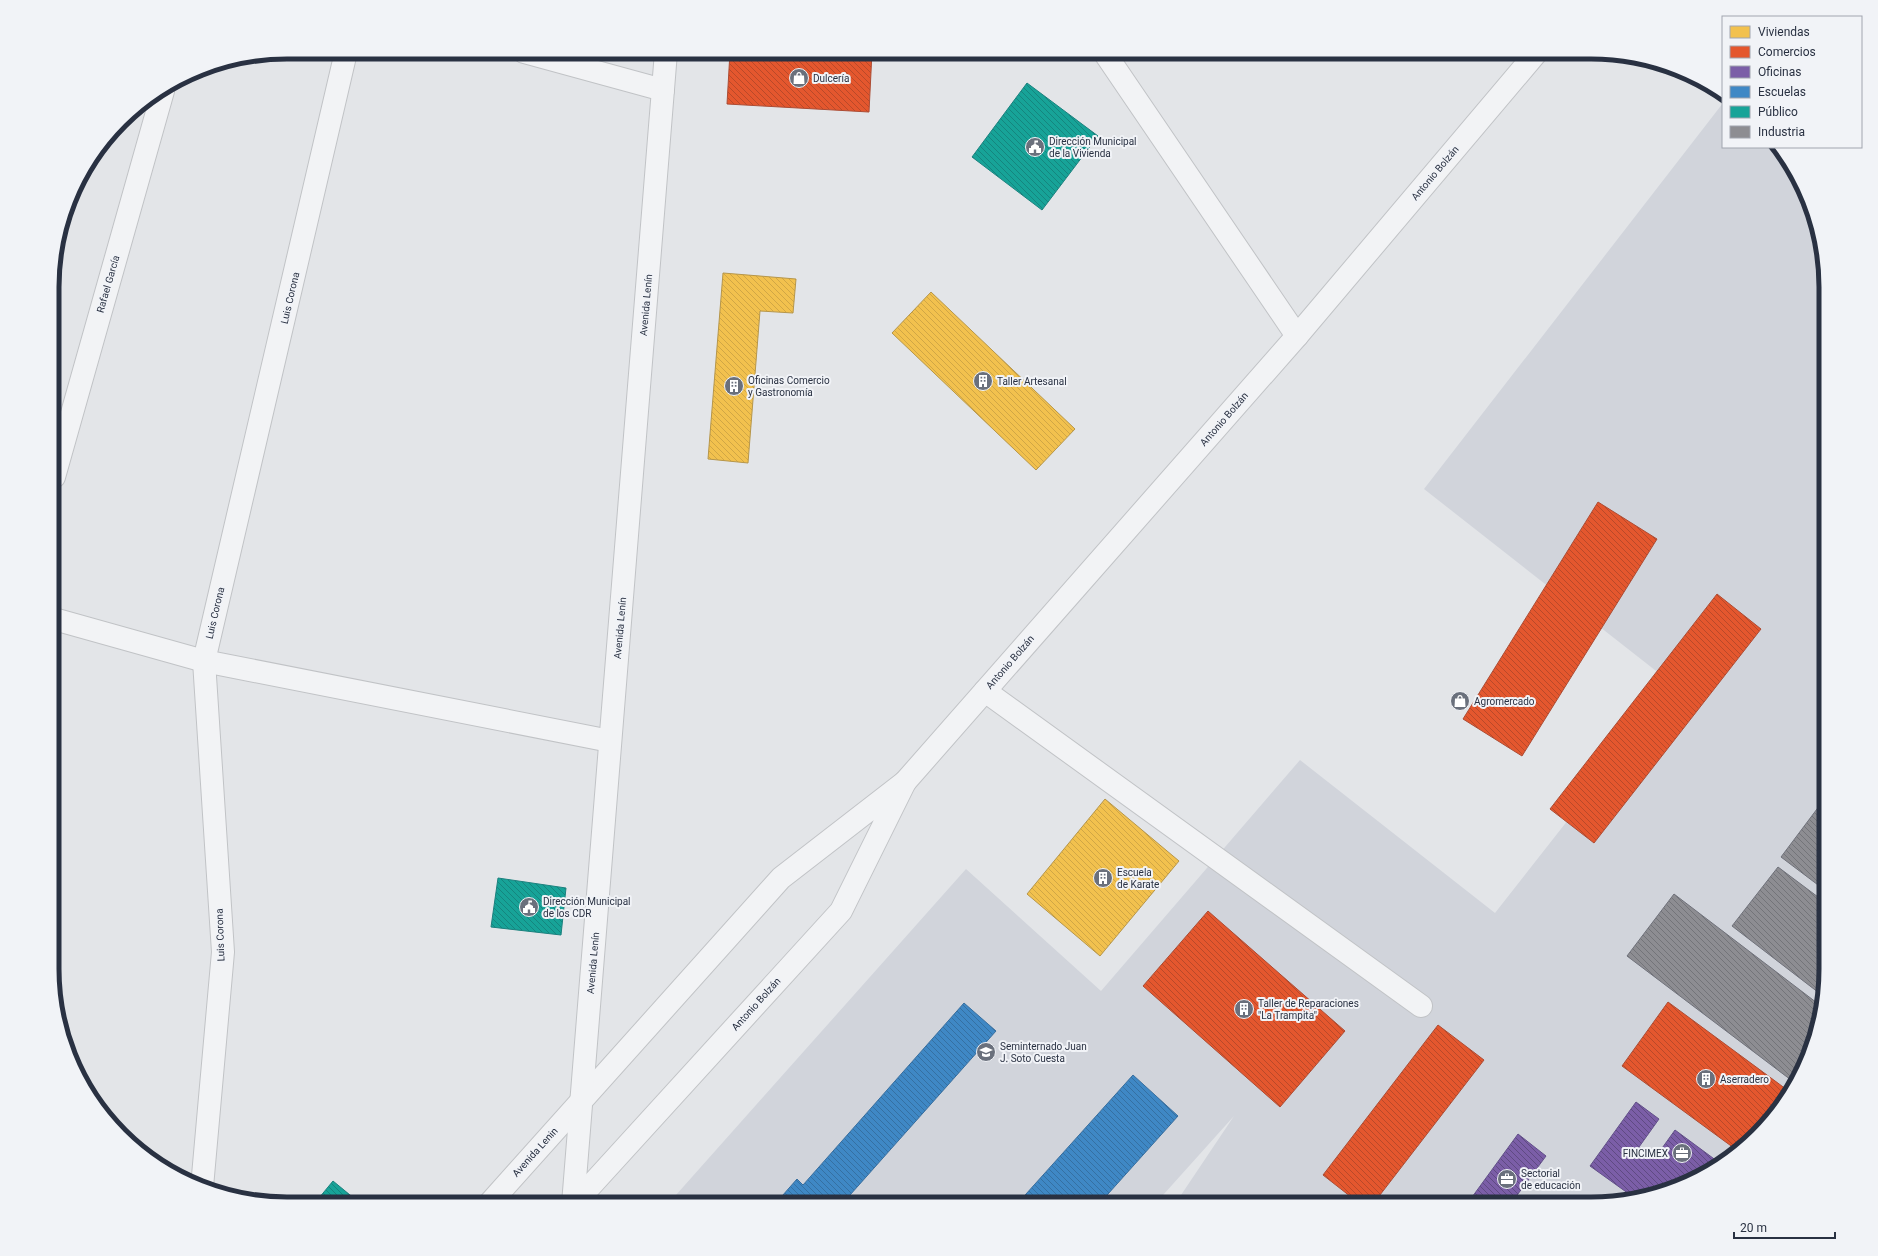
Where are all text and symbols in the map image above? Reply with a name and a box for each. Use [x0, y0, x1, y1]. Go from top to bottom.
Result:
legend [1722, 16, 1862, 148]
text: Viviendas [1758, 25, 1810, 39]
text: Comercios [1758, 45, 1816, 59]
text: Oficinas [1758, 65, 1801, 79]
shop icon: Dulcería [788, 67, 810, 89]
place label: Dulcería [813, 73, 849, 84]
text: Escuelas [1758, 85, 1806, 99]
text: Público [1758, 105, 1798, 119]
text: Industria [1758, 125, 1805, 139]
public building icon: Dirección Municipal de la Vivienda [1024, 136, 1046, 158]
place label: Dirección Municipal de la Vivienda [1049, 136, 1137, 159]
street label: Antonio Bolzán [1409, 144, 1461, 202]
street label: Rafael García [95, 254, 121, 314]
street label: Luis Corona [279, 271, 301, 325]
street label: Avenida Lenín [638, 274, 654, 336]
building icon: Taller Artesanal [972, 370, 994, 392]
building icon: Oficinas Comercio y Gastronomía [723, 375, 745, 397]
place label: Oficinas Comercio y Gastronomía [748, 375, 830, 398]
place label: Taller Artesanal [997, 376, 1067, 387]
street label: Antonio Bolzán [1198, 390, 1250, 448]
street label: Luis Corona [204, 586, 226, 640]
street label: Avenida Lenín [612, 597, 628, 659]
street label: Antonio Bolzán [984, 633, 1036, 691]
shop icon: Agromercado [1449, 690, 1471, 712]
place label: Agromercado [1474, 696, 1535, 707]
building icon: Escuela de Karate [1092, 867, 1114, 889]
place label: Escuela de Karate [1117, 867, 1159, 890]
public building icon: Dirección Municipal de los CDR [518, 896, 540, 918]
place label: Dirección Municipal de los CDR [543, 896, 631, 919]
street label: Luis Corona [214, 908, 226, 962]
street label: Avenida Lenín [585, 932, 601, 994]
street label: Antonio Bolzán [729, 975, 783, 1033]
building icon: Taller de Reparaciones "La Trampita" [1233, 998, 1255, 1020]
place label: Taller de Reparaciones "La Trampita" [1258, 998, 1359, 1021]
school or university icon: Seminternado Juan J. Soto Cuesta [975, 1041, 997, 1063]
place label: Seminternado Juan J. Soto Cuesta [1000, 1041, 1087, 1064]
building icon: Aserradero [1695, 1068, 1717, 1090]
place label: Aserradero [1720, 1074, 1769, 1085]
street label: Avenida Lenin [510, 1125, 560, 1179]
office icon: FINCIMEX [1671, 1142, 1693, 1164]
place label: FINCIMEX [1623, 1148, 1668, 1159]
office icon: Sectorial de educación [1496, 1168, 1518, 1190]
place label: Sectorial de educación [1521, 1168, 1580, 1191]
scale bar [1734, 1214, 1835, 1240]
text: 20 m [1740, 1221, 1767, 1235]

